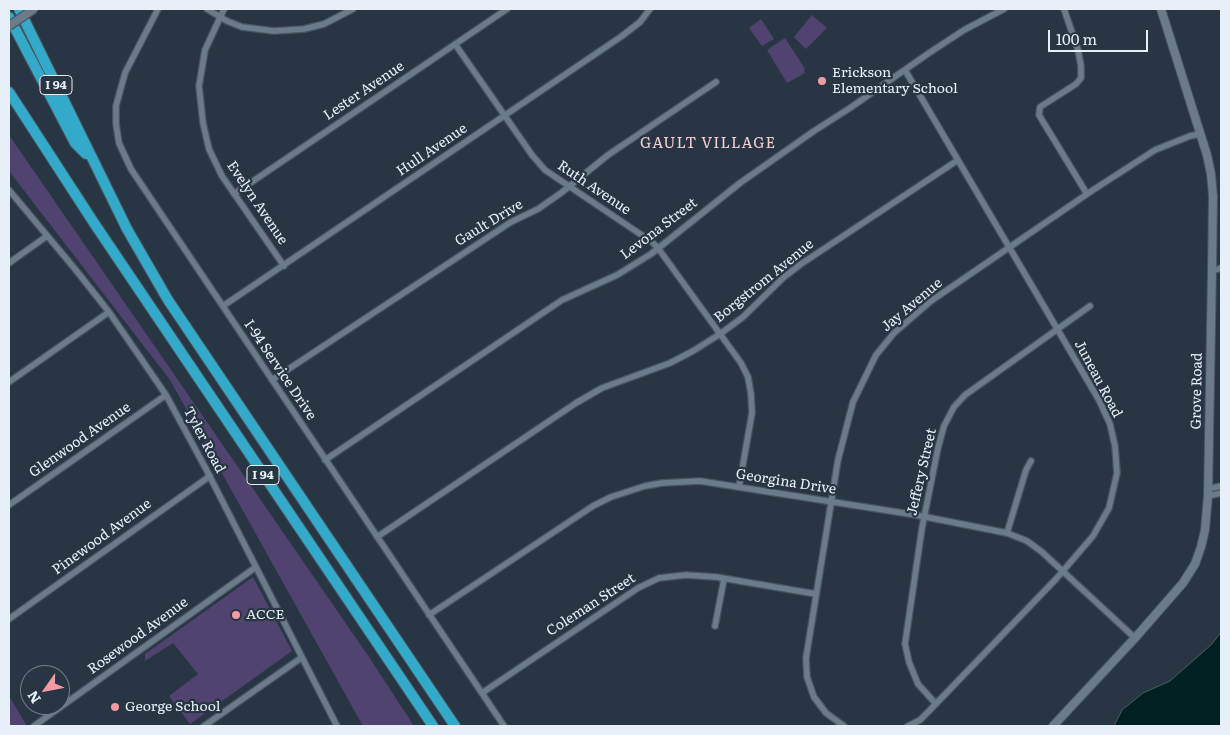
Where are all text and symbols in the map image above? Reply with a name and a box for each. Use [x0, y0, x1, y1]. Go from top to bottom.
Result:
scale bar [1050, 20, 1150, 52]
text: 100 m [1056, 27, 1097, 50]
street label: Lester Avenue [321, 58, 407, 124]
place label: Erickson Elementary School [832, 65, 958, 98]
marker: Erickson Elementary School [816, 75, 828, 87]
road number: I 94 [40, 76, 72, 94]
street label: Hull Avenue [393, 120, 471, 180]
district label: GAULT VILLAGE [638, 135, 778, 153]
street label: Ruth Avenue [554, 157, 634, 219]
street label: Evelyn Avenue [223, 158, 291, 248]
street label: Levona Street [617, 195, 701, 263]
street label: Gault Drive [452, 196, 526, 250]
street label: Borgstrom Avenue [711, 236, 817, 326]
street label: Jay Avenue [878, 275, 946, 335]
street label: I-94 Service Drive [240, 317, 320, 423]
street label: Juneau Road [1071, 337, 1125, 421]
street label: Grove Road [1188, 352, 1206, 430]
street label: Glenwood Avenue [26, 399, 134, 481]
street label: Tyler Road [179, 404, 229, 476]
street label: Jeffery Street [904, 427, 940, 517]
road number: I 94 [247, 466, 279, 484]
street label: Georgina Drive [735, 466, 837, 498]
street label: Pinewood Avenue [49, 495, 155, 579]
street label: Coleman Street [543, 570, 639, 640]
street label: Rosewood Avenue [85, 594, 191, 678]
place label: ACCE [246, 607, 284, 623]
marker: ACCE [230, 609, 242, 621]
north arrow [20, 665, 70, 715]
text: N [22, 687, 45, 708]
place label: George School [125, 699, 220, 715]
marker: George School [109, 701, 121, 713]

